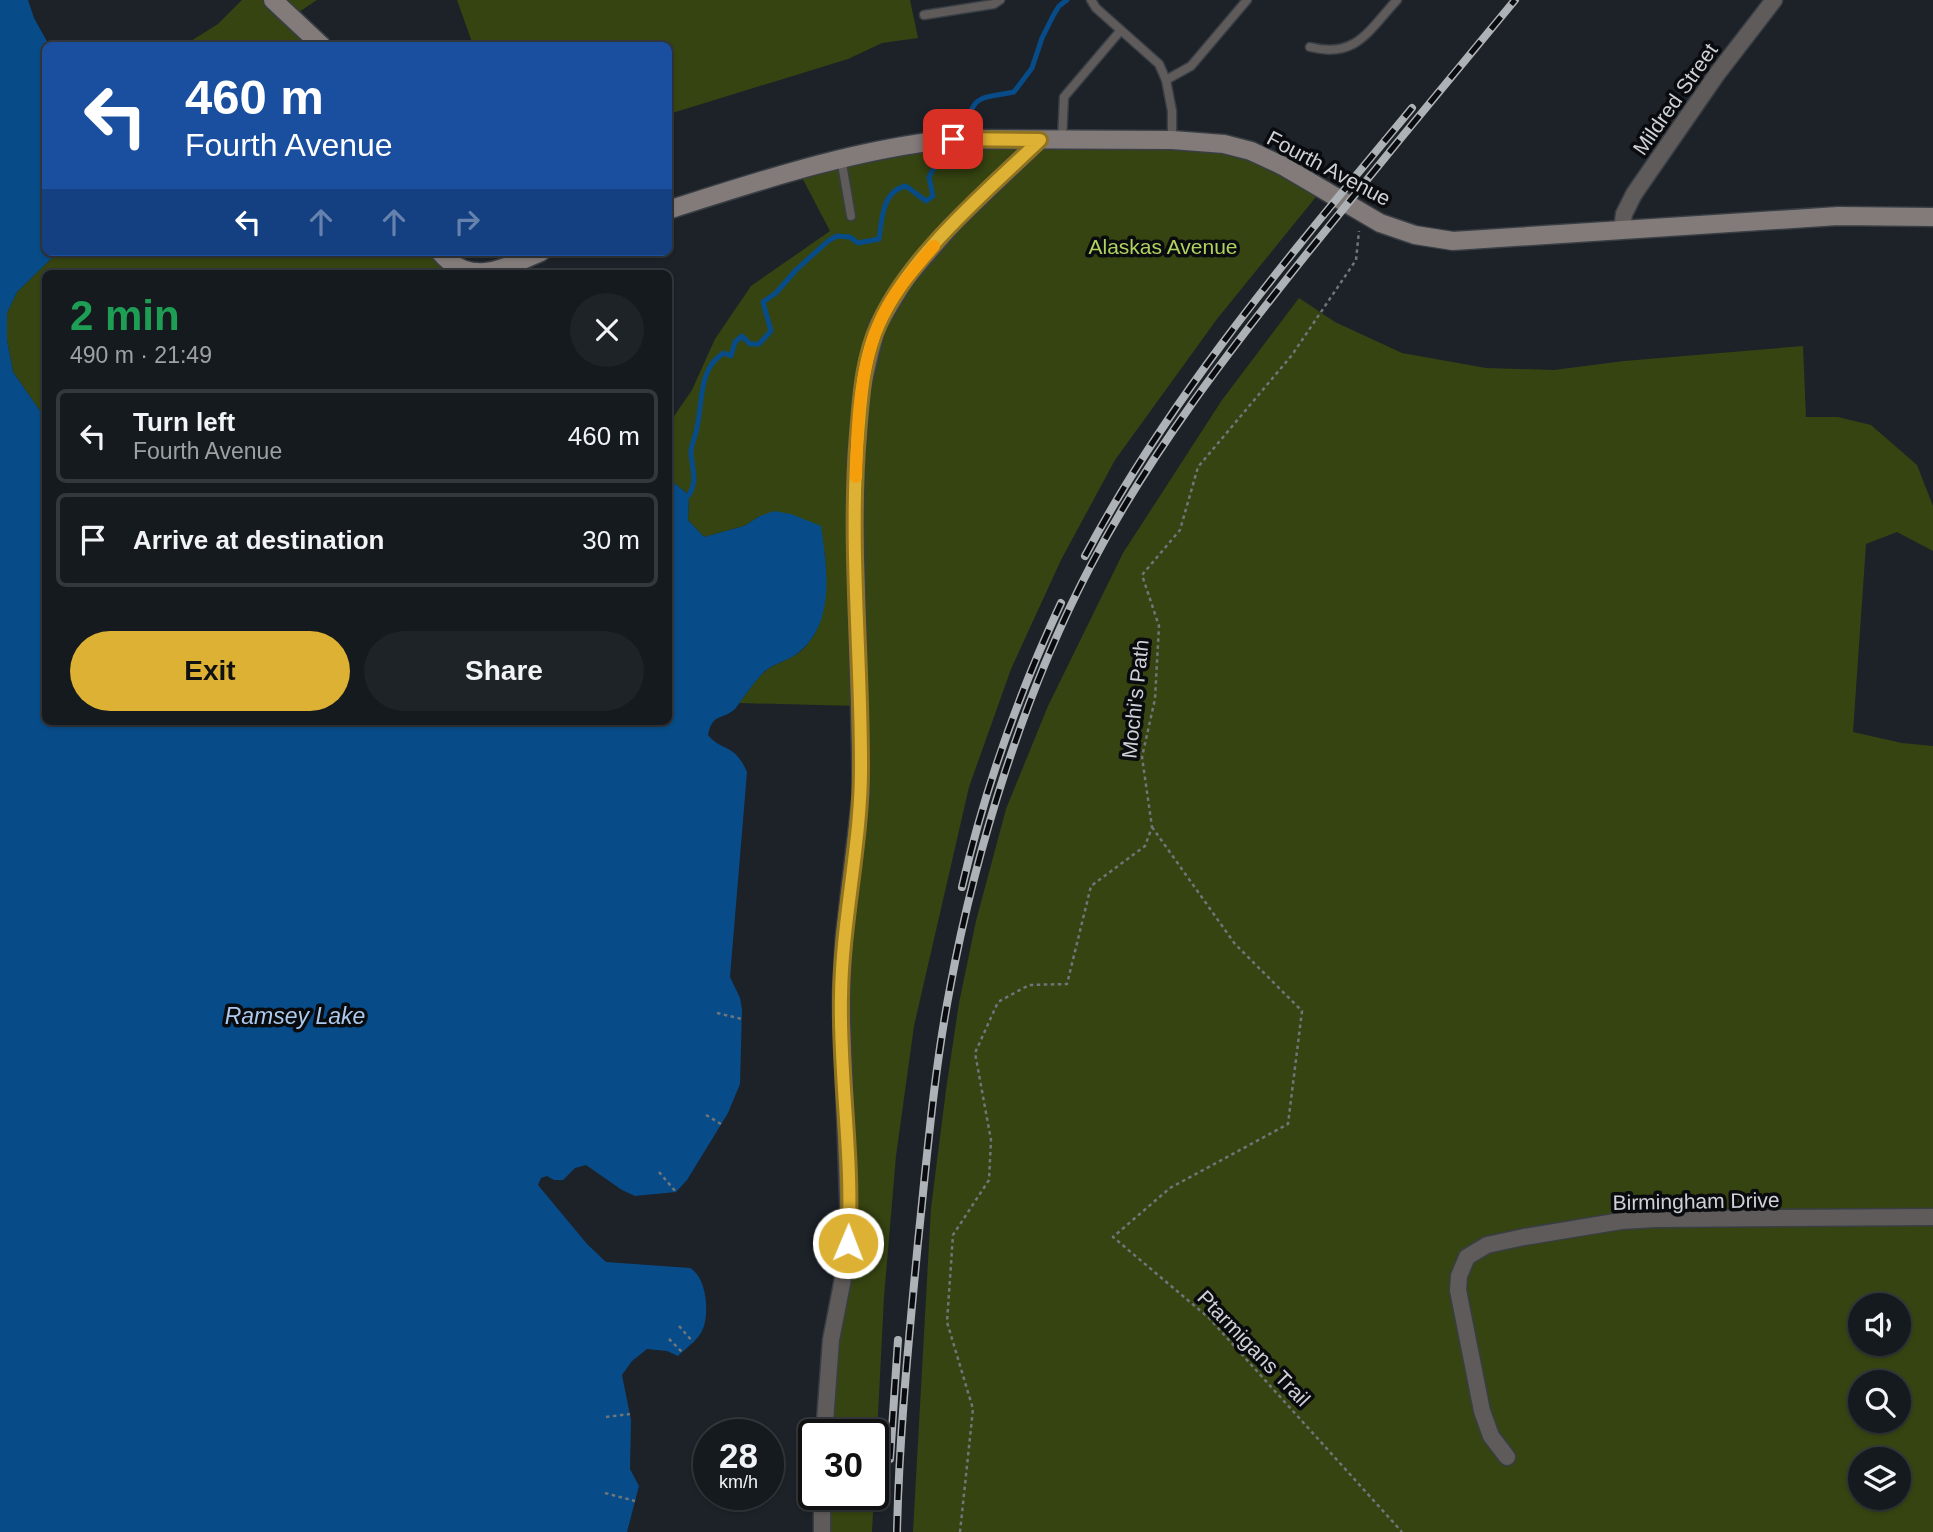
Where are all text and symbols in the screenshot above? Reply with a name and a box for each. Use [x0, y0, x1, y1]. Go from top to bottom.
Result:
street label: Mildred Street [1628, 39, 1722, 159]
icon: left [70, 70, 161, 161]
text: 460 m [185, 70, 324, 124]
pin [923, 109, 983, 169]
icon: arrive [934, 120, 972, 158]
street label: Fourth Avenue [1263, 126, 1395, 210]
text: Fourth Avenue [185, 127, 393, 163]
icon: left [229, 203, 267, 241]
icon: ahead [302, 203, 340, 241]
icon: ahead [375, 203, 413, 241]
icon: right [448, 203, 486, 241]
park label: Alaskas Avenue [1088, 235, 1238, 258]
text: 2 min [70, 292, 180, 339]
button: close [570, 293, 644, 367]
text: 490 m · 21:49 [70, 342, 212, 368]
text: Turn left [133, 407, 235, 437]
icon: left [74, 417, 112, 455]
text: 460 m [568, 421, 640, 451]
text: Fourth Avenue [133, 438, 282, 464]
icon: arrive [74, 521, 112, 559]
text: Arrive at destination [133, 525, 384, 555]
text: 30 m [582, 525, 640, 555]
button: Exit [70, 631, 350, 711]
button: Share [364, 631, 644, 711]
street label: Mochi's Path [1117, 638, 1153, 760]
water label: Ramsey Lake [225, 1003, 365, 1029]
street label: Birmingham Drive [1612, 1188, 1780, 1214]
position arrow [811, 1206, 885, 1280]
street label: Ptarmigans Trail [1193, 1285, 1315, 1411]
map controls [1848, 1293, 1911, 1510]
button: sound [1848, 1293, 1911, 1356]
button: search [1848, 1370, 1911, 1433]
speed limit sign: 30 [798, 1419, 889, 1510]
text: 28 [719, 1436, 758, 1475]
button: layers [1848, 1447, 1911, 1510]
text: km/h [719, 1472, 758, 1492]

